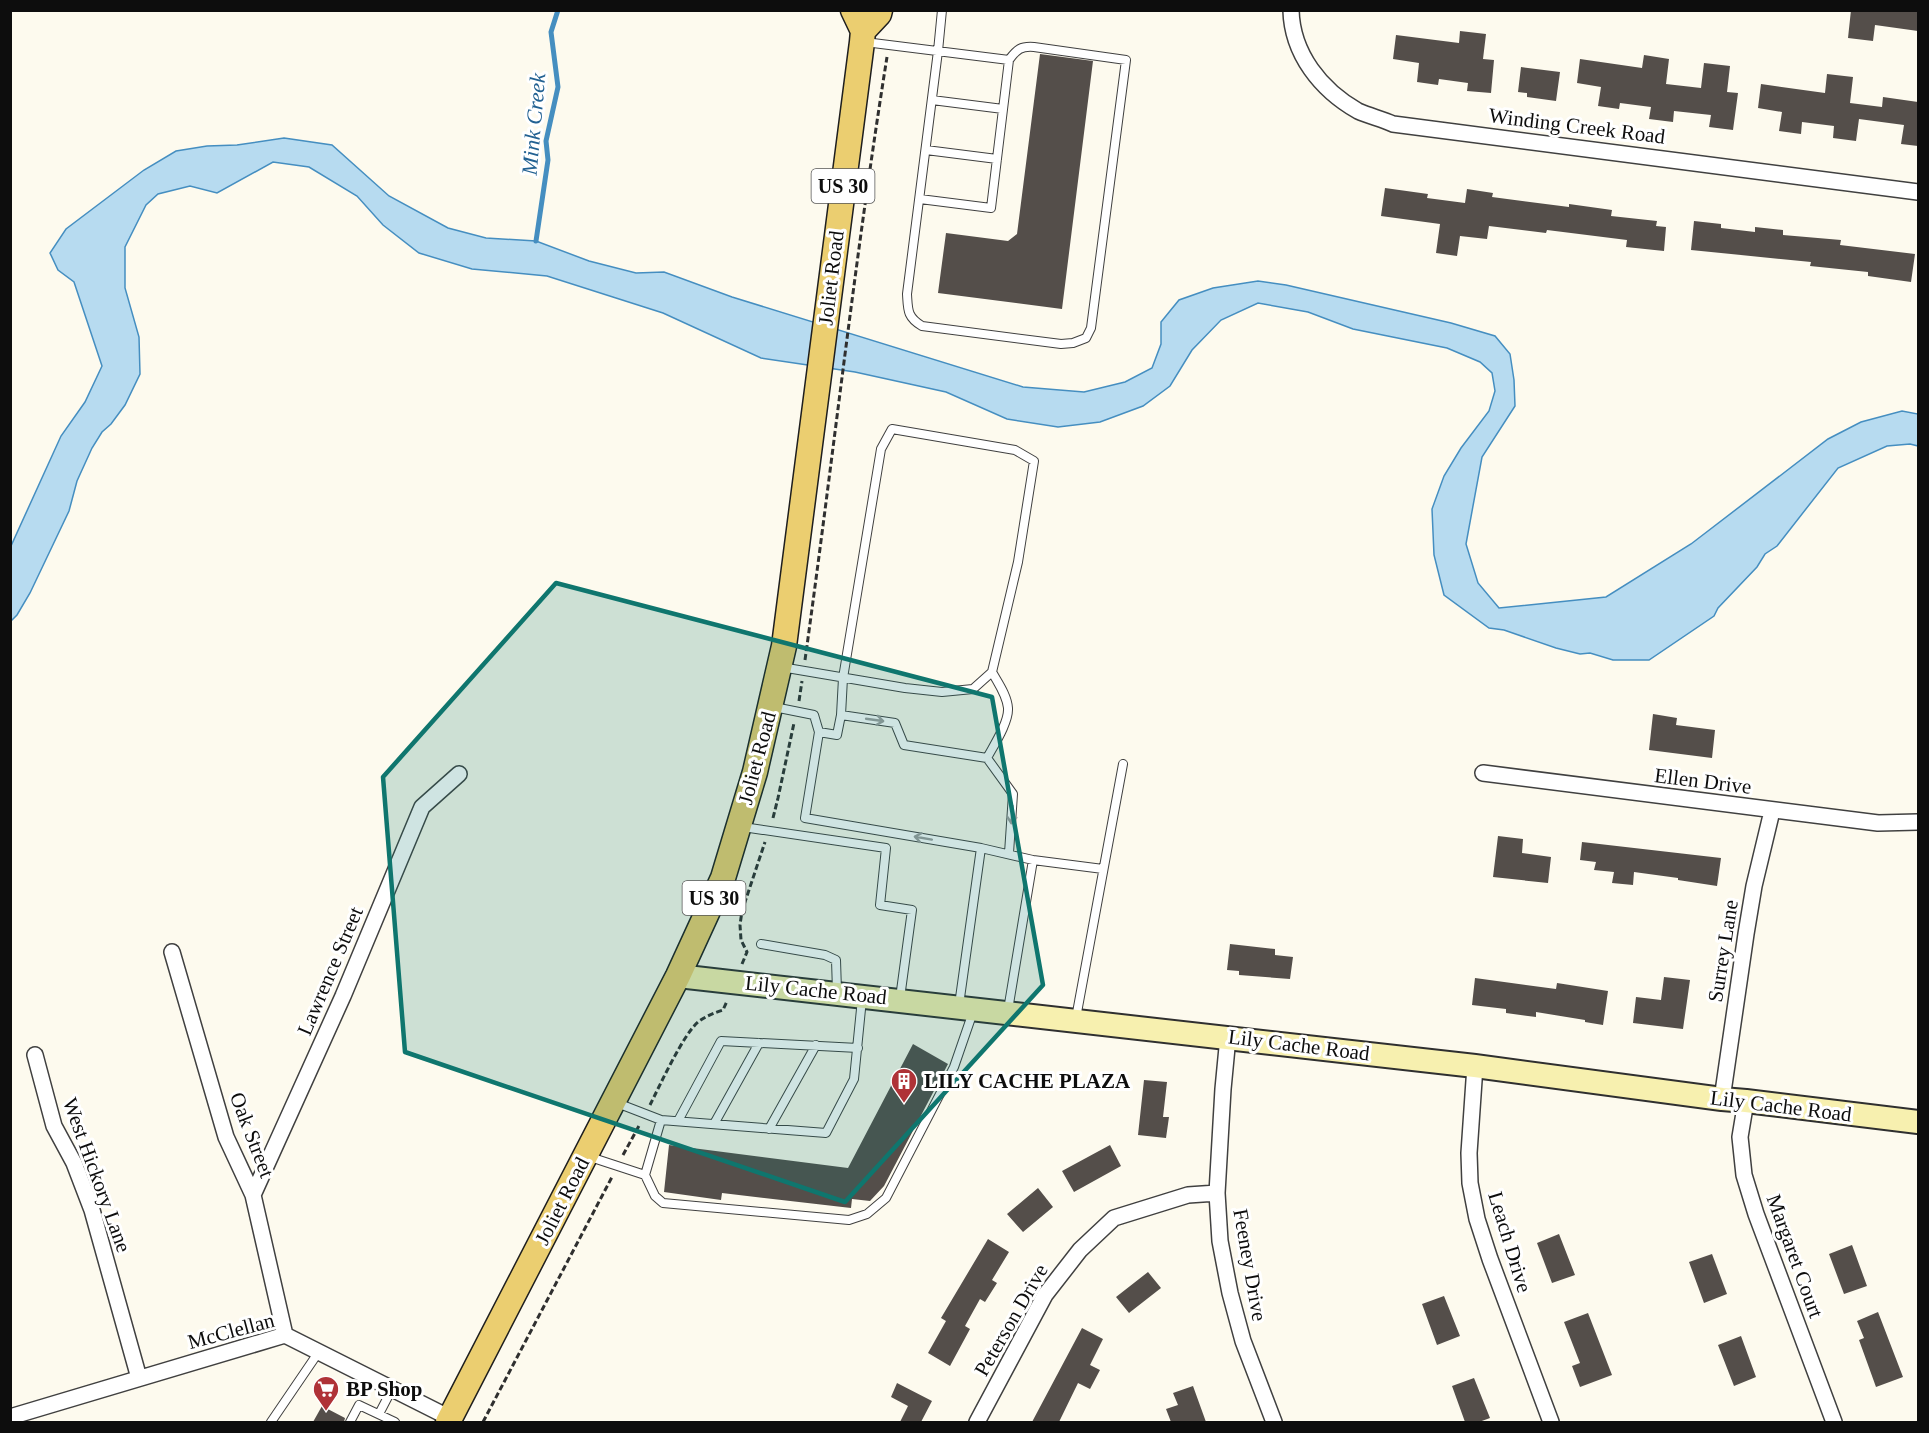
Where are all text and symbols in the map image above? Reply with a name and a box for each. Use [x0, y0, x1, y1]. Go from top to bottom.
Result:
water label: Mink Creek [516, 71, 551, 177]
street label: Winding Creek Road [1487, 103, 1667, 149]
road number: US 30 [812, 169, 874, 203]
street label: Joliet Road [813, 229, 849, 327]
street label: Joliet Road [733, 708, 781, 807]
one-way arrow [864, 714, 884, 725]
street label: Ellen Drive [1653, 763, 1753, 799]
one-way arrow [1006, 805, 1017, 824]
one-way arrow [914, 833, 933, 844]
road number: US 30 [682, 881, 746, 915]
street label: Surrey Lane [1703, 898, 1743, 1004]
street label: Lawrence Street [292, 903, 368, 1039]
street label: Lily Cache Road [744, 971, 889, 1009]
street label: Lily Cache Road [1227, 1024, 1372, 1066]
building icon: LILY CACHE PLAZA [889, 1066, 919, 1104]
place label: LILY CACHE PLAZA [924, 1069, 1131, 1093]
street label: Lily Cache Road [1709, 1085, 1854, 1127]
street label: Oak Street [225, 1089, 279, 1181]
street label: West Hickory Lane [58, 1094, 136, 1256]
street label: Joliet Road [530, 1153, 594, 1249]
street label: Leach Drive [1483, 1189, 1537, 1295]
street label: Margaret Court [1762, 1191, 1829, 1321]
street label: Feeney Drive [1228, 1207, 1272, 1323]
street label: Peterson Drive [969, 1260, 1053, 1380]
street label: McClellan [185, 1308, 277, 1354]
supermarket icon: BP Shop [311, 1374, 341, 1412]
place label: BP Shop [346, 1377, 422, 1401]

